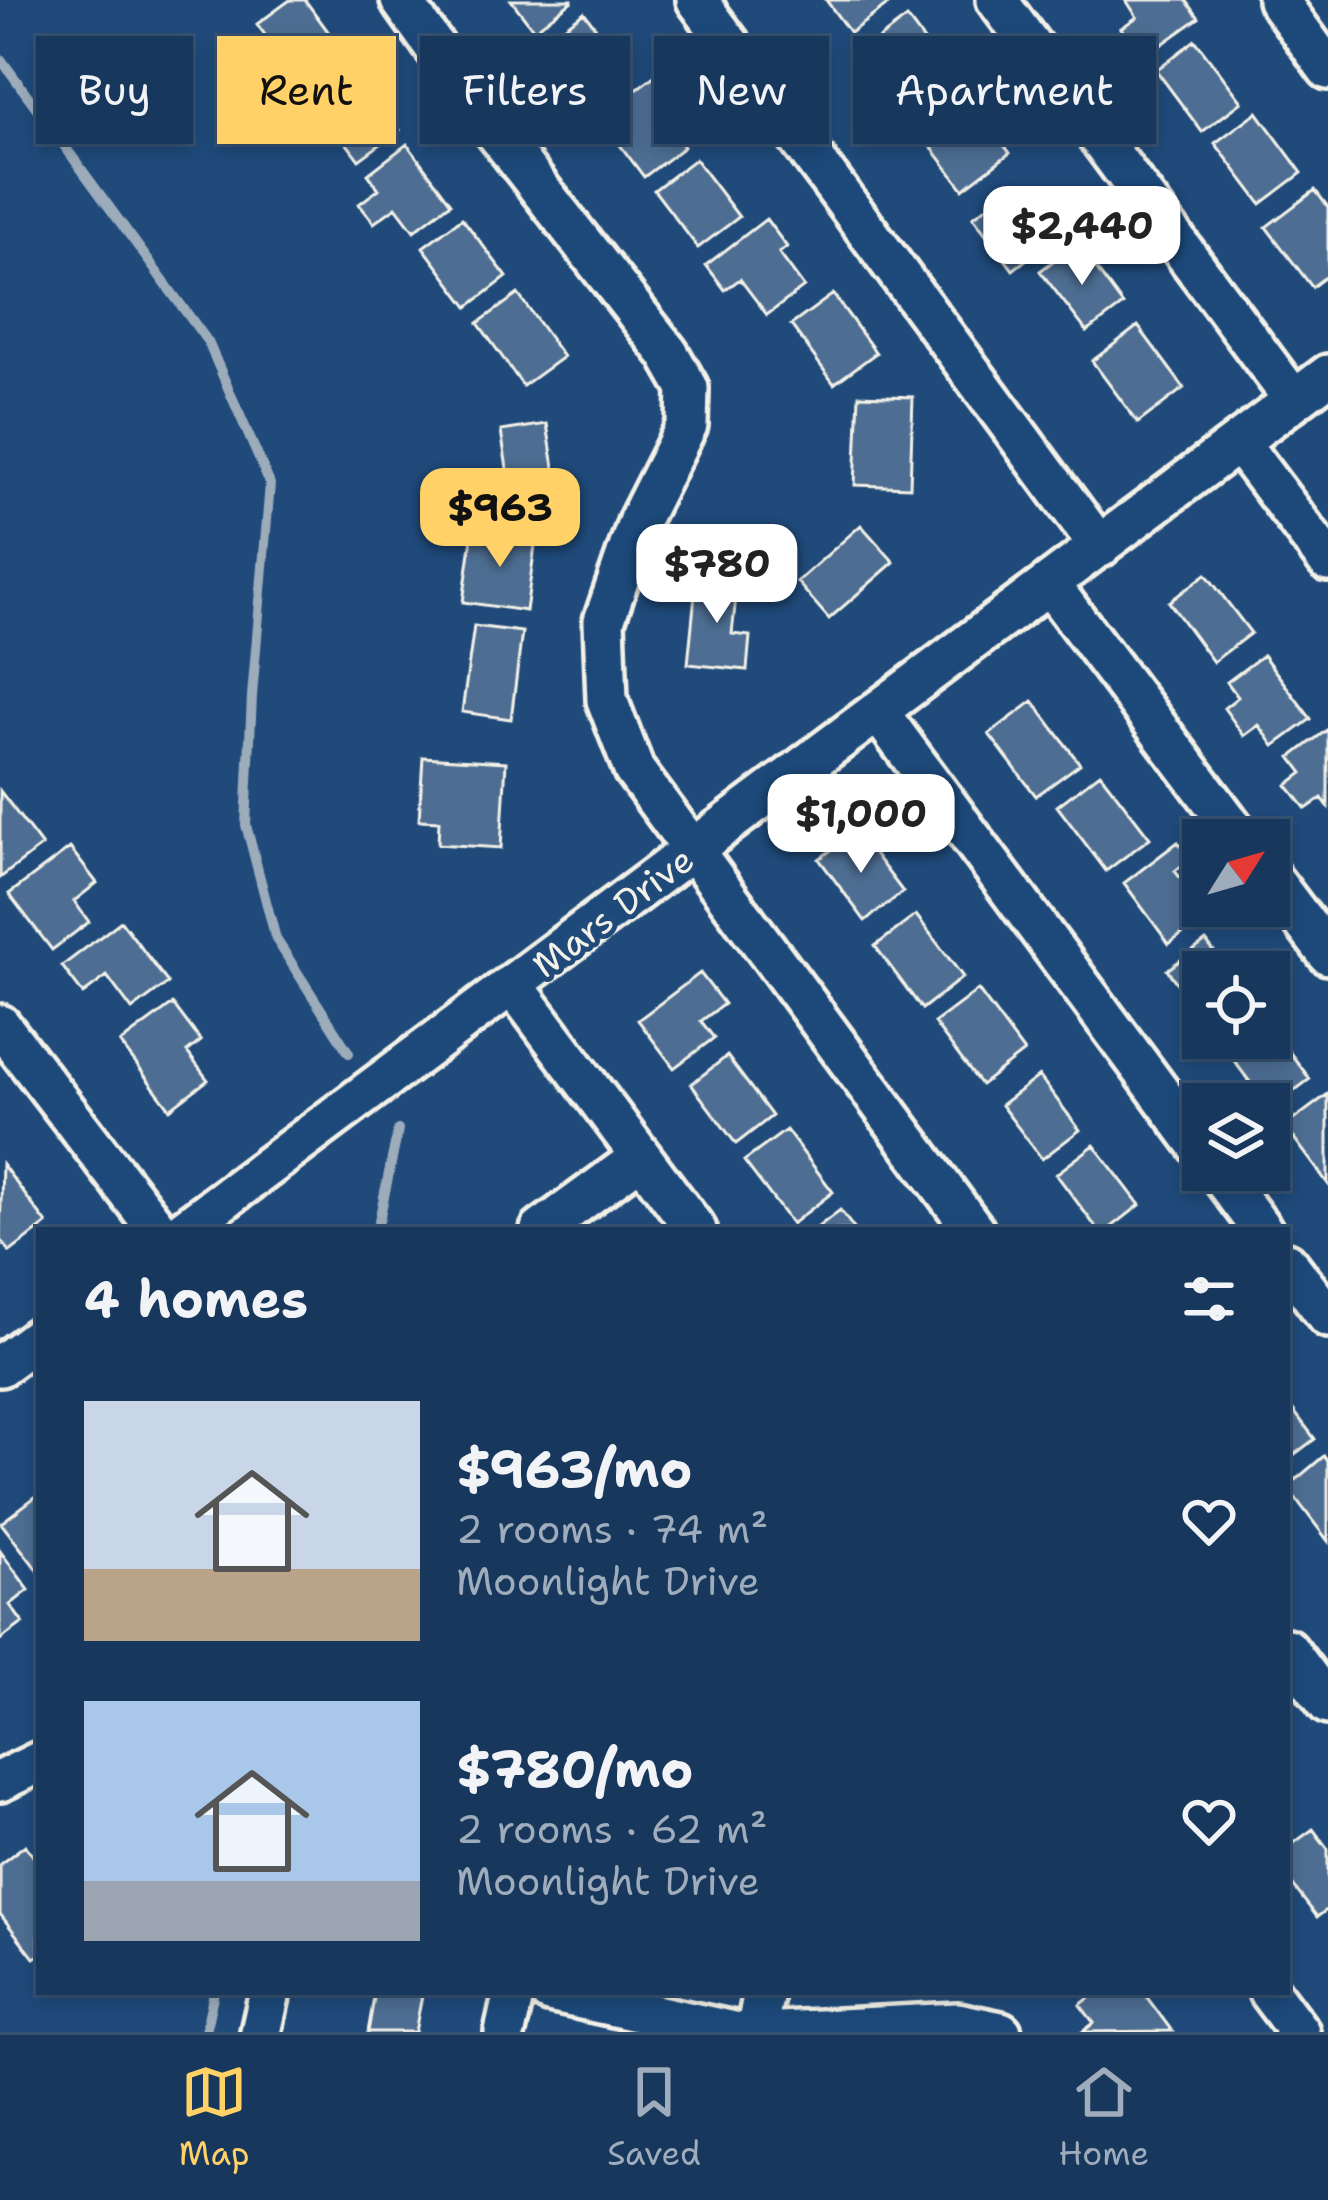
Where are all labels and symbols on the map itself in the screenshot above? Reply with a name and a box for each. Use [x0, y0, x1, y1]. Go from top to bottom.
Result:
pin: $2,440 [984, 186, 1180, 288]
pin: $963 [429, 468, 571, 570]
pin: $780 [646, 524, 788, 626]
pin: $1,000 [763, 774, 959, 876]
north arrow [1182, 819, 1290, 927]
street label: Mars Drive [522, 835, 704, 989]

